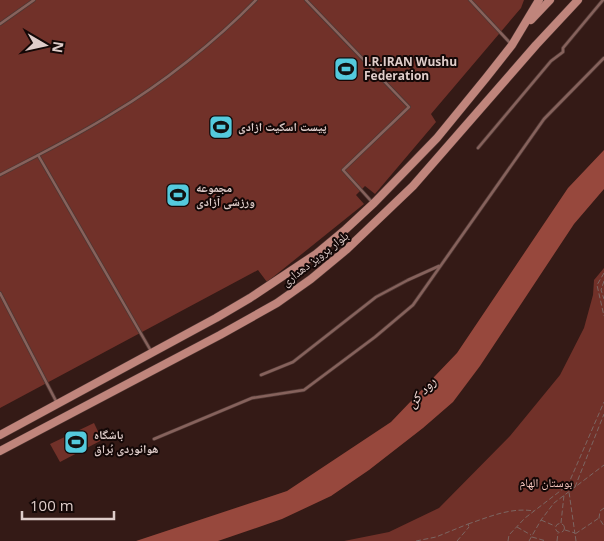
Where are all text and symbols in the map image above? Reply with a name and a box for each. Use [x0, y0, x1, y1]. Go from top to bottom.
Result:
north arrow [20, 20, 70, 70]
text: N [48, 40, 69, 54]
place label: I.R.IRAN Wushu Federation [364, 53, 457, 84]
sports icon: I.R.IRAN Wushu Federation [333, 56, 359, 82]
sports icon: پیست اسکیت ازادی [208, 114, 234, 140]
place label: پیست اسکیت ازادی [238, 118, 327, 135]
place label: مجموعه ورزشی آزادی [196, 179, 255, 210]
sports icon: مجموعه ورزشی آزادی [165, 182, 191, 208]
street label: بلوار پرویز دهداری [278, 227, 352, 290]
water label: رود کن [402, 372, 440, 411]
place label: باشگاه هوانوردی بُراق [94, 426, 158, 457]
sports icon: باشگاه هوانوردی بُراق [63, 429, 89, 455]
park label: بوستان الهام [519, 474, 573, 491]
scale bar [22, 488, 115, 520]
text: 100 m [30, 495, 74, 515]

